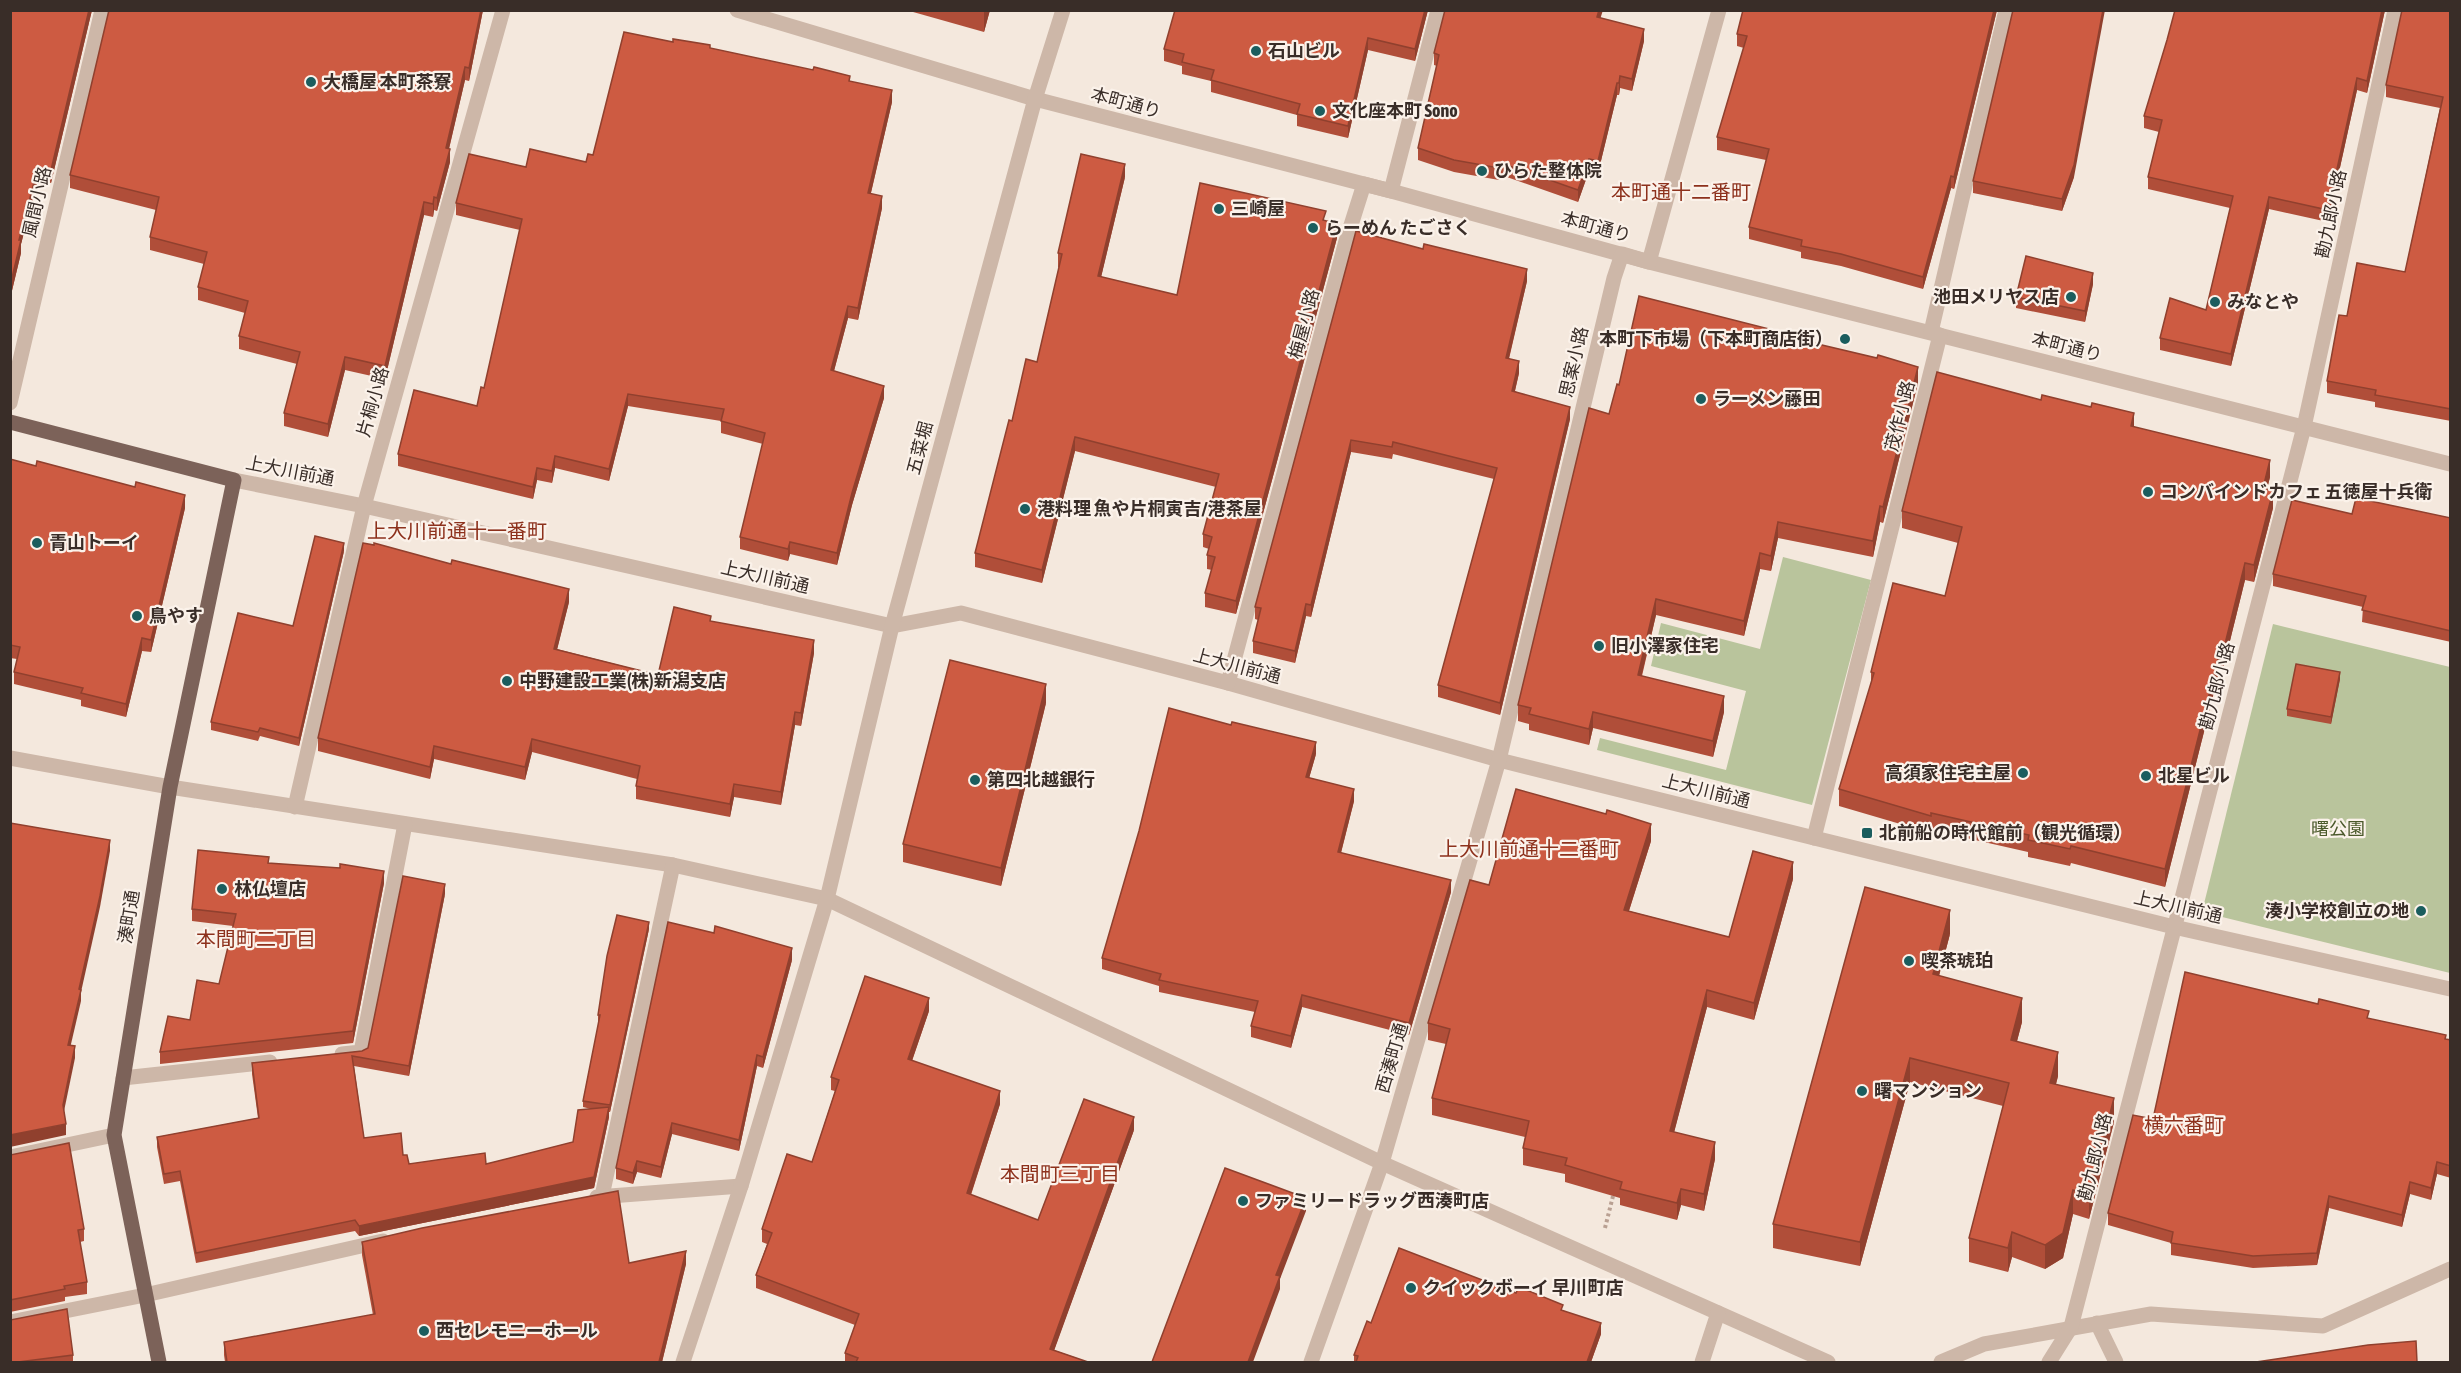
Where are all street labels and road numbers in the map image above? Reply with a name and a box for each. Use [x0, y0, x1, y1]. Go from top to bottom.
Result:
street label: 本町通り [1089, 83, 1164, 122]
street label: 風間小路 [18, 164, 55, 239]
street label: 勘九郎小路 [2311, 168, 2350, 260]
street label: 本町通り [1559, 207, 1634, 246]
street label: 梅屋小路 [1284, 286, 1323, 361]
street label: 思案小路 [1555, 324, 1592, 399]
street label: 本町通り [2030, 328, 2105, 365]
street label: 片桐小路 [353, 364, 393, 439]
street label: 茂作小路 [1881, 378, 1918, 453]
street label: 五菜堀 [902, 419, 937, 477]
street label: 上大川前通 [244, 452, 336, 489]
street label: 上大川前通 [719, 556, 811, 597]
street label: 勘九郎小路 [2195, 640, 2238, 732]
street label: 上大川前通 [1191, 644, 1283, 687]
street label: 上大川前通 [1660, 769, 1752, 812]
street label: 上大川前通 [2132, 886, 2224, 927]
street label: 湊町通 [114, 889, 143, 945]
street label: 西湊町通 [1372, 1020, 1412, 1095]
street label: 勘九郎小路 [2073, 1111, 2116, 1203]

